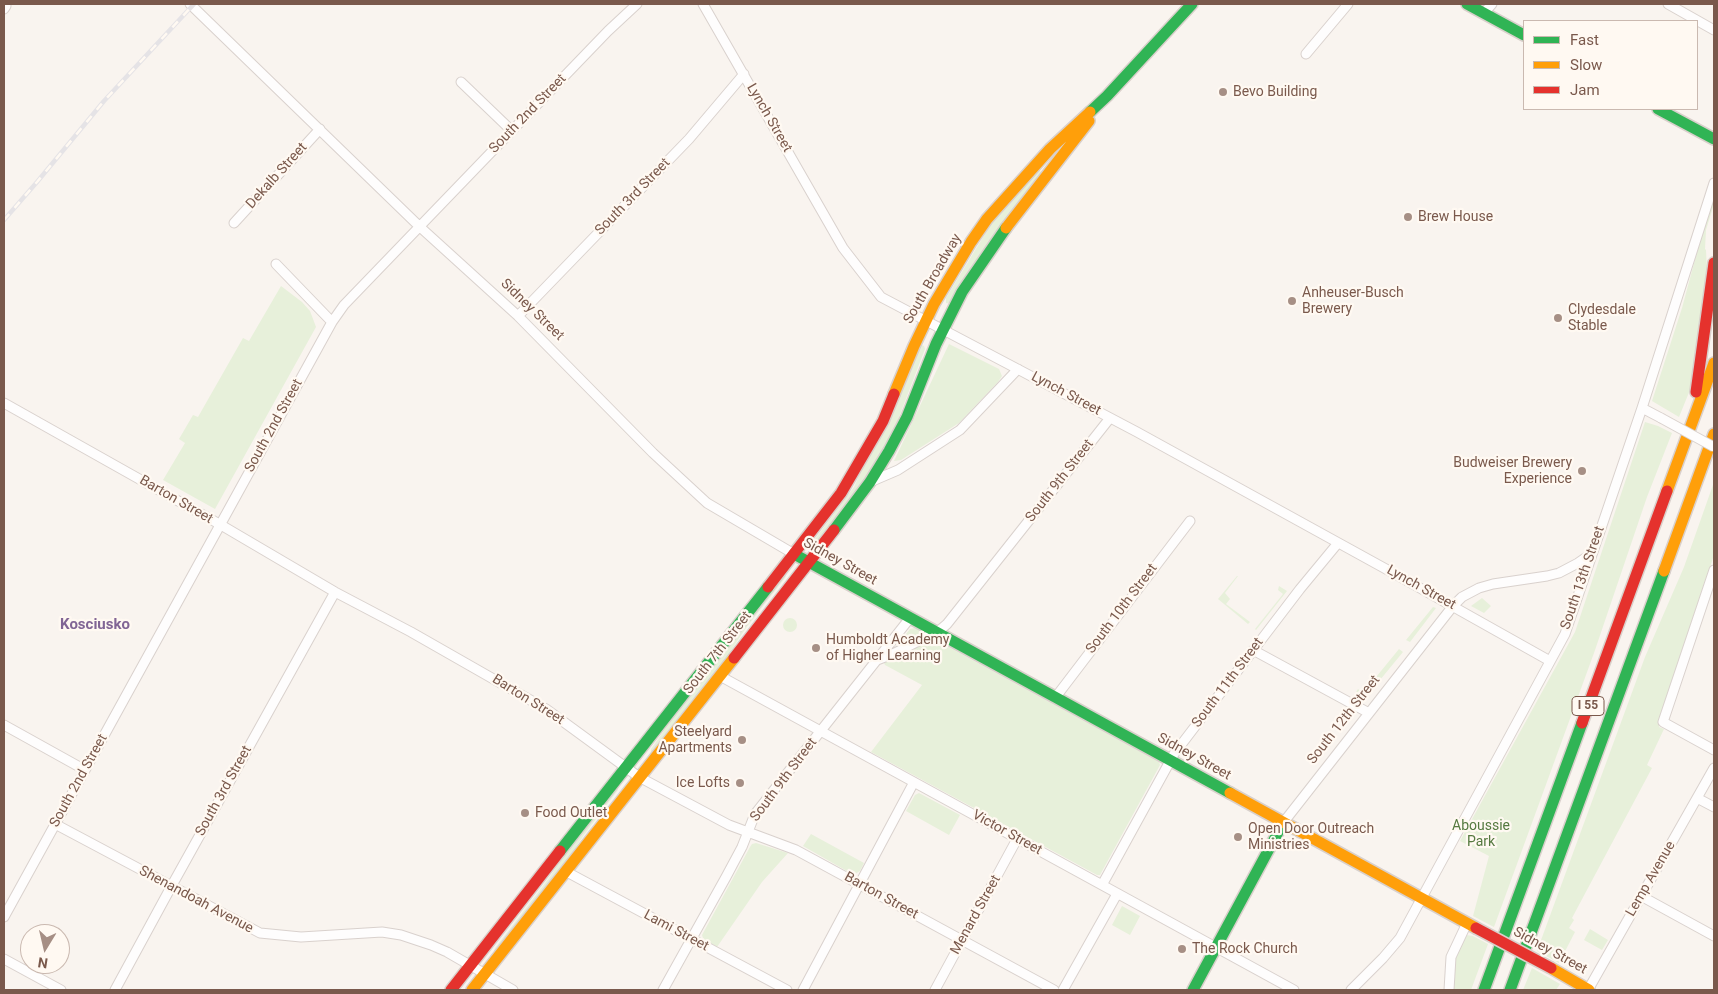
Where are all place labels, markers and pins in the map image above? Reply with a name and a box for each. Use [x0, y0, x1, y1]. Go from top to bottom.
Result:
place label: Bevo Building [1233, 84, 1317, 100]
marker: Bevo Building [1217, 86, 1229, 98]
place label: Brew House [1418, 209, 1493, 225]
marker: Brew House [1402, 211, 1414, 223]
place label: Anheuser-Busch Brewery [1302, 285, 1404, 318]
marker: Anheuser-Busch Brewery [1286, 295, 1298, 307]
place label: Clydesdale Stable [1568, 302, 1636, 334]
marker: Clydesdale Stable [1552, 312, 1564, 324]
place label: Budweiser Brewery Experience [1453, 455, 1572, 488]
marker: Budweiser Brewery Experience [1576, 465, 1588, 477]
place label: Humboldt Academy of Higher Learning [826, 632, 949, 664]
marker: Humboldt Academy of Higher Learning [810, 642, 822, 654]
place label: Steelyard Apartments [658, 724, 732, 756]
marker: Steelyard Apartments [736, 734, 748, 746]
place label: Ice Lofts [676, 775, 730, 791]
marker: Ice Lofts [734, 777, 746, 789]
place label: Food Outlet [535, 805, 607, 821]
marker: Food Outlet [519, 807, 531, 819]
place label: Open Door Outreach Ministries [1248, 821, 1374, 854]
marker: Open Door Outreach Ministries [1232, 831, 1244, 843]
place label: The Rock Church [1192, 941, 1298, 957]
marker: The Rock Church [1176, 943, 1188, 955]

